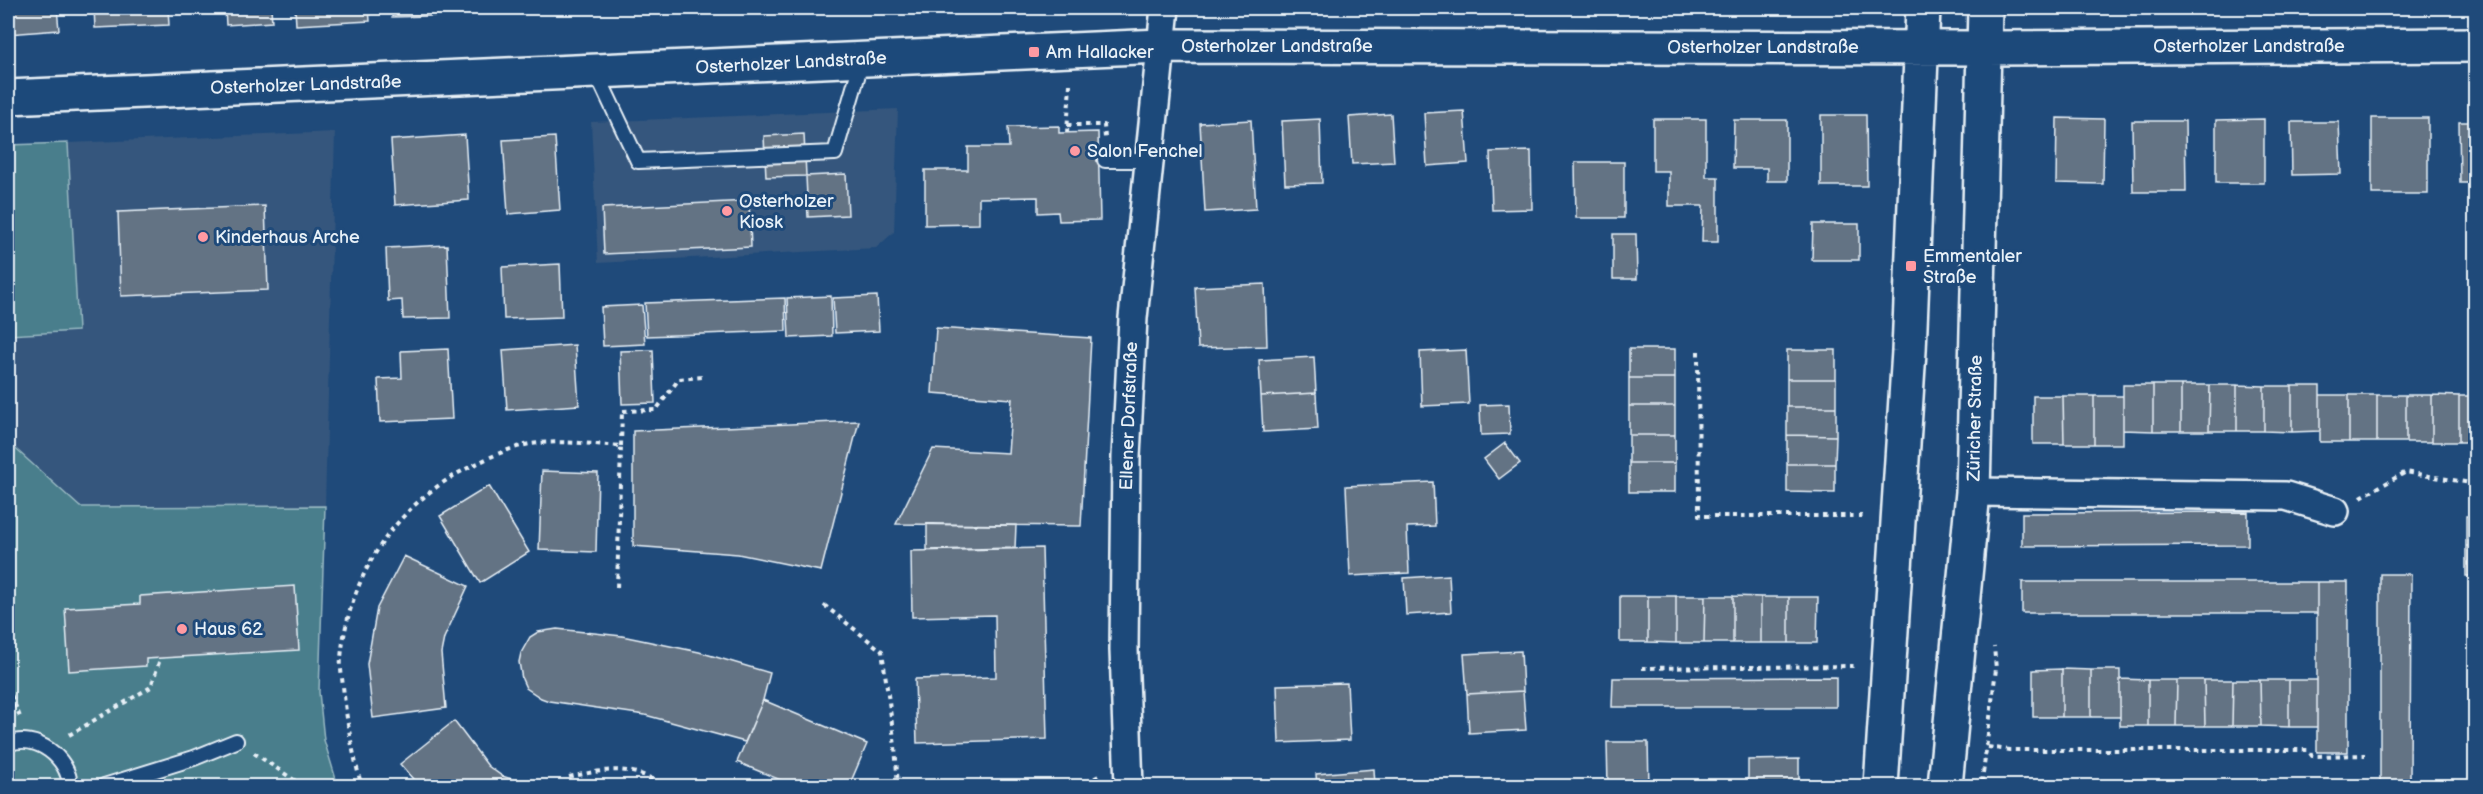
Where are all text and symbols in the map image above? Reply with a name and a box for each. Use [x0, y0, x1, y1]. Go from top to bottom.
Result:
street label: Osterholzer Landstraße [1181, 36, 1373, 57]
street label: Osterholzer Landstraße [2153, 36, 2345, 57]
street label: Osterholzer Landstraße [1667, 37, 1859, 58]
place label: Am Hallacker [1046, 42, 1154, 63]
marker: Am Hallacker [1027, 45, 1041, 59]
street label: Osterholzer Landstraße [695, 47, 887, 78]
street label: Osterholzer Landstraße [210, 71, 402, 99]
place label: Salon Fenchel [1087, 141, 1202, 162]
marker: Salon Fenchel [1068, 144, 1082, 158]
place label: Osterholzer Kiosk [739, 191, 834, 233]
marker: Osterholzer Kiosk [720, 204, 734, 218]
place label: Kinderhaus Arche [215, 227, 360, 248]
marker: Kinderhaus Arche [196, 230, 210, 244]
place label: Emmentaler Straße [1923, 246, 2022, 288]
marker: Emmentaler Straße [1904, 259, 1918, 273]
street label: Ellener Dorfstraße [1116, 341, 1142, 491]
street label: Züricher Straße [1963, 354, 1987, 482]
place label: Haus 62 [194, 619, 263, 640]
marker: Haus 62 [175, 622, 189, 636]

